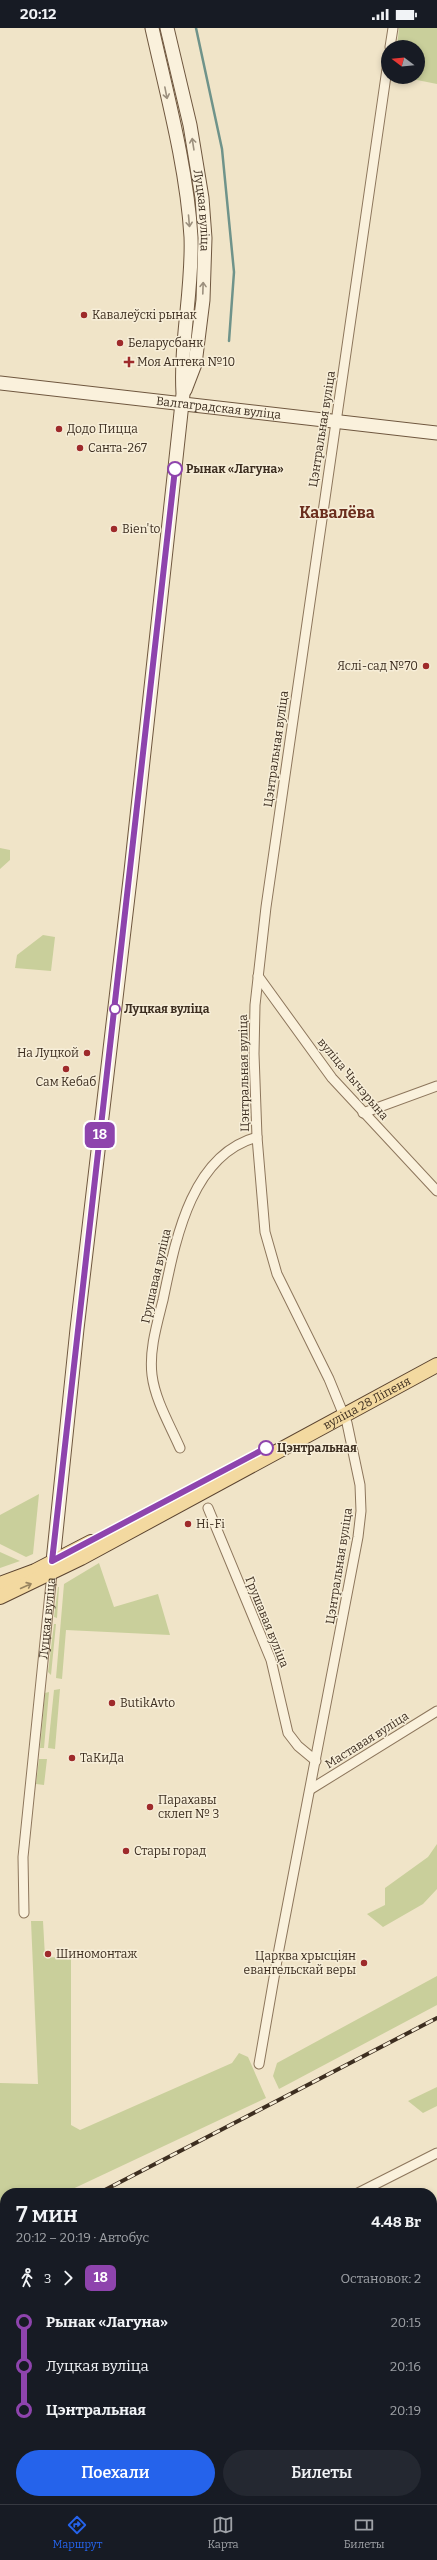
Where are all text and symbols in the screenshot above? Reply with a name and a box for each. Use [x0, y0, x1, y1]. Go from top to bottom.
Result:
text: 20:12 [20, 5, 56, 23]
north arrow [381, 40, 425, 84]
map controls [381, 40, 425, 84]
one-way arrow [162, 87, 170, 100]
one-way arrow [189, 138, 197, 151]
street label: Луцкая вуліца [190, 168, 212, 252]
one-way arrow [186, 214, 193, 227]
one-way arrow [199, 282, 207, 295]
place label: Кавалеўскі рынак [92, 308, 197, 322]
marker: Кавалеўскі рынак [79, 310, 89, 320]
place label: Беларусбанк [128, 336, 203, 350]
marker: Беларусбанк [115, 338, 125, 348]
place label: Моя Аптека №10 [137, 355, 235, 369]
marker: Моя Аптека №10 [124, 357, 134, 367]
street label: Цэнтральная вуліца [306, 369, 338, 488]
street label: Валгаградская вуліца [155, 394, 282, 422]
place label: Додо Пицца [67, 422, 138, 436]
marker: Додо Пицца [54, 424, 64, 434]
place label: Санта-267 [88, 441, 147, 455]
marker: Санта-267 [75, 443, 85, 453]
marker: Рынак «Лагуна» [167, 461, 183, 477]
place label: Рынак «Лагуна» [186, 462, 284, 476]
district label: Кавалёва [299, 503, 375, 522]
place label: Bien'to [122, 522, 161, 536]
marker: Bien'to [109, 524, 119, 534]
place label: Яслі-сад №70 [337, 659, 418, 673]
marker: Яслі-сад №70 [421, 661, 431, 671]
street label: Цэнтральная вуліца [261, 689, 291, 808]
place label: Луцкая вуліца [124, 1002, 210, 1016]
marker: Луцкая вуліца [109, 1003, 121, 1015]
street label: Цэнтральная вуліца [236, 1014, 252, 1132]
street label: вуліца Чычэрына [315, 1035, 392, 1123]
place label: На Луцкой [17, 1046, 79, 1060]
marker: На Луцкой [82, 1048, 92, 1058]
marker: Сам Кебаб [61, 1064, 71, 1074]
place label: Сам Кебаб [36, 1075, 96, 1089]
line badge: 18 [82, 1122, 118, 1148]
text: 18 [93, 1126, 107, 1143]
street label: Грушавая вуліца [138, 1227, 174, 1325]
street label: вуліца 28 Ліпеня [321, 1374, 413, 1432]
marker: Цэнтральная [258, 1440, 274, 1456]
place label: Цэнтральная [277, 1441, 357, 1455]
street label: Цэнтральная вуліца [323, 1506, 355, 1625]
place label: Hi-Fi [196, 1517, 225, 1531]
marker: Hi-Fi [183, 1519, 193, 1529]
street label: Грушавая вуліца [242, 1574, 292, 1670]
street label: Луцкая вуліца [36, 1576, 59, 1660]
one-way arrow [20, 1582, 32, 1589]
place label: ButikAvto [120, 1696, 175, 1710]
marker: ButikAvto [107, 1698, 117, 1708]
street label: Маставая вуліца [323, 1709, 412, 1771]
place label: ТаКиДа [80, 1751, 124, 1765]
marker: ТаКиДа [67, 1753, 77, 1763]
place label: Парахавы склеп № 3 [158, 1793, 220, 1821]
marker: Парахавы склеп № 3 [145, 1802, 155, 1812]
place label: Стары горад [134, 1844, 206, 1858]
marker: Стары горад [121, 1846, 131, 1856]
place label: Шиномонтаж [56, 1947, 137, 1961]
marker: Шиномонтаж [43, 1949, 53, 1959]
place label: Царква хрысціян евангельскай веры [244, 1949, 356, 1977]
marker: Царква хрысціян евангельскай веры [359, 1958, 369, 1968]
text: 7 мин [16, 2201, 78, 2228]
text: 4.48 Br [371, 2213, 421, 2231]
text: 20:12 – 20:19 · Автобус [16, 2230, 149, 2245]
icon: walk [16, 2267, 38, 2289]
icon: forward [57, 2267, 79, 2289]
text: 18 [93, 2269, 108, 2286]
text: 3 [44, 2271, 51, 2286]
text: Остановок: 2 [341, 2271, 421, 2286]
text: Рынак «Лагуна» [46, 2313, 168, 2331]
text: 20:15 [391, 2315, 421, 2330]
text: Луцкая вуліца [46, 2357, 149, 2375]
text: 20:16 [390, 2359, 421, 2374]
text: Цэнтральная [46, 2401, 146, 2419]
text: 20:19 [390, 2403, 421, 2418]
button: Поехали [16, 2450, 215, 2496]
button: Билеты [223, 2450, 421, 2496]
tab: Маршрут [53, 2514, 102, 2551]
tab: Карта [208, 2514, 239, 2551]
tab: Билеты [344, 2514, 384, 2551]

